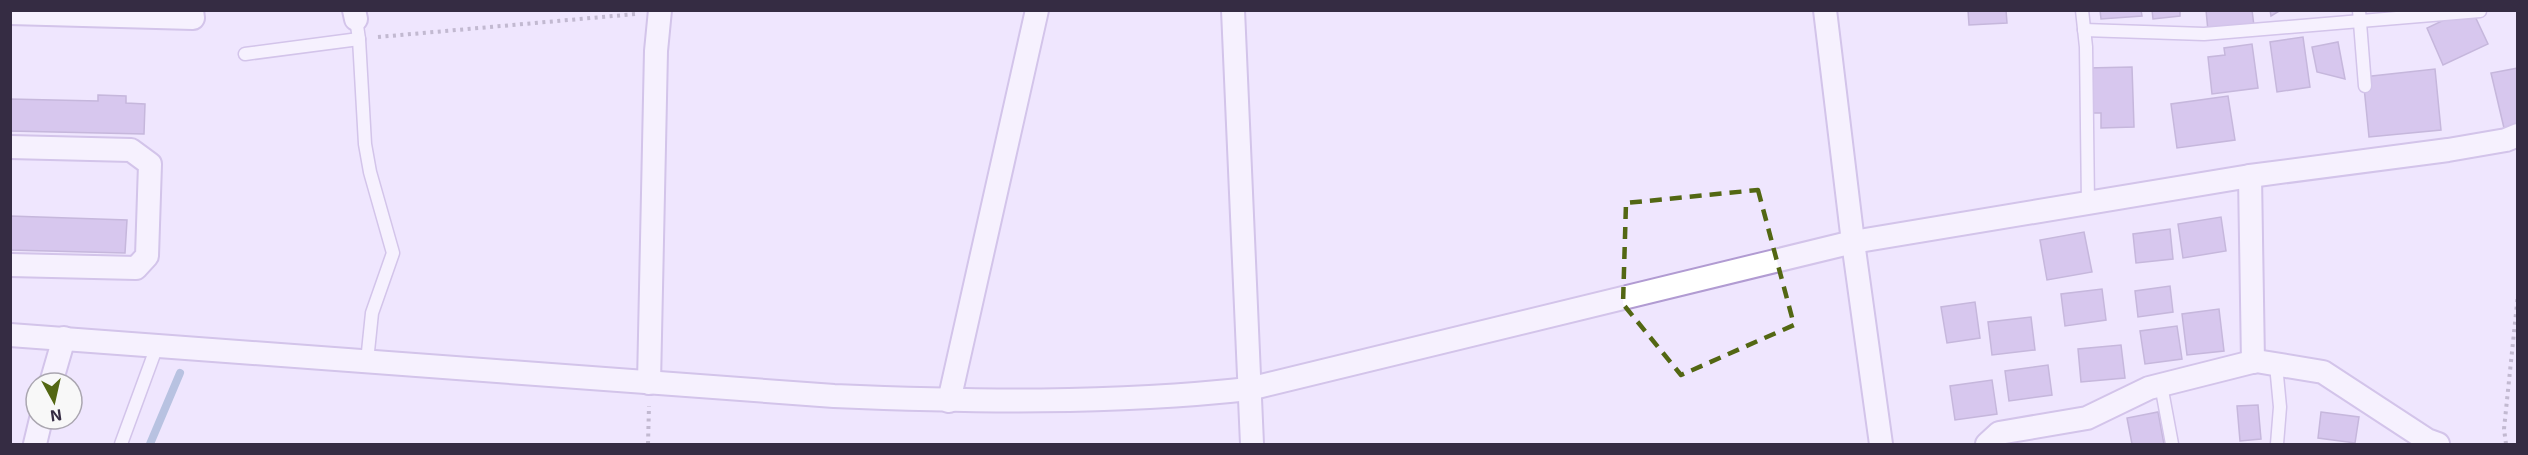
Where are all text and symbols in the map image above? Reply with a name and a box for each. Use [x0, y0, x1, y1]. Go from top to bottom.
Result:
north arrow [24, 371, 84, 431]
text: N [49, 406, 63, 427]

